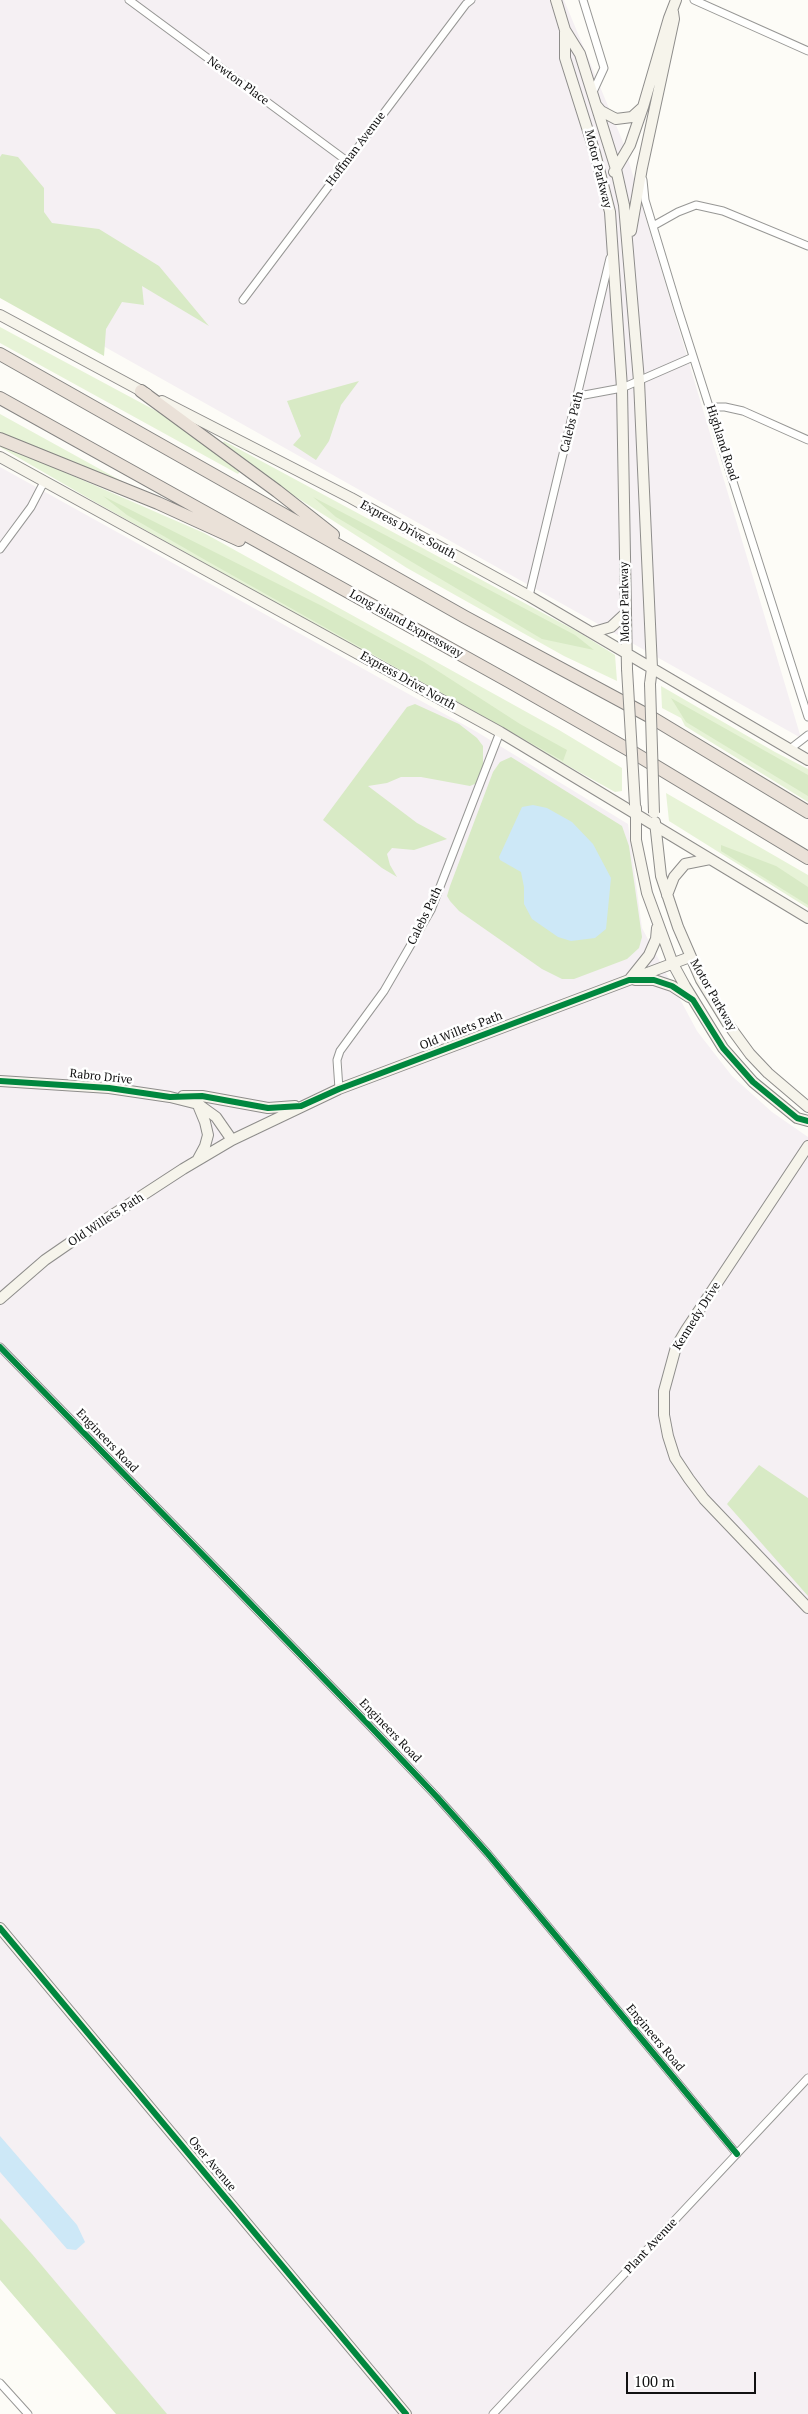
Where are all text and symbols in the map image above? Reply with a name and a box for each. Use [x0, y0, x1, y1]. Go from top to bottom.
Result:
street label: Newton Place [204, 54, 272, 108]
street label: Hoffman Avenue [323, 109, 389, 189]
street label: Motor Parkway [581, 128, 615, 210]
street label: Calebs Path [557, 390, 587, 454]
street label: Highland Road [703, 403, 741, 483]
street label: Express Drive South [358, 498, 458, 562]
street label: Motor Parkway [617, 562, 633, 642]
street label: Long Island Expressway [347, 587, 465, 661]
street label: Express Drive North [358, 649, 458, 713]
street label: Calebs Path [405, 885, 445, 947]
street label: Motor Parkway [687, 957, 739, 1033]
street label: Old Willets Path [418, 1009, 504, 1053]
street label: Rabro Drive [69, 1067, 133, 1087]
street label: Old Willets Path [65, 1190, 147, 1250]
street label: Kennedy Drive [670, 1279, 724, 1353]
street label: Engineers Road [73, 1406, 141, 1476]
street label: Engineers Road [356, 1696, 424, 1766]
street label: Engineers Road [623, 2002, 687, 2074]
street label: Oser Avenue [185, 2134, 239, 2194]
street label: Plant Avenue [622, 2215, 680, 2277]
scale bar [628, 2362, 758, 2394]
text: 100 m [634, 2371, 675, 2391]

